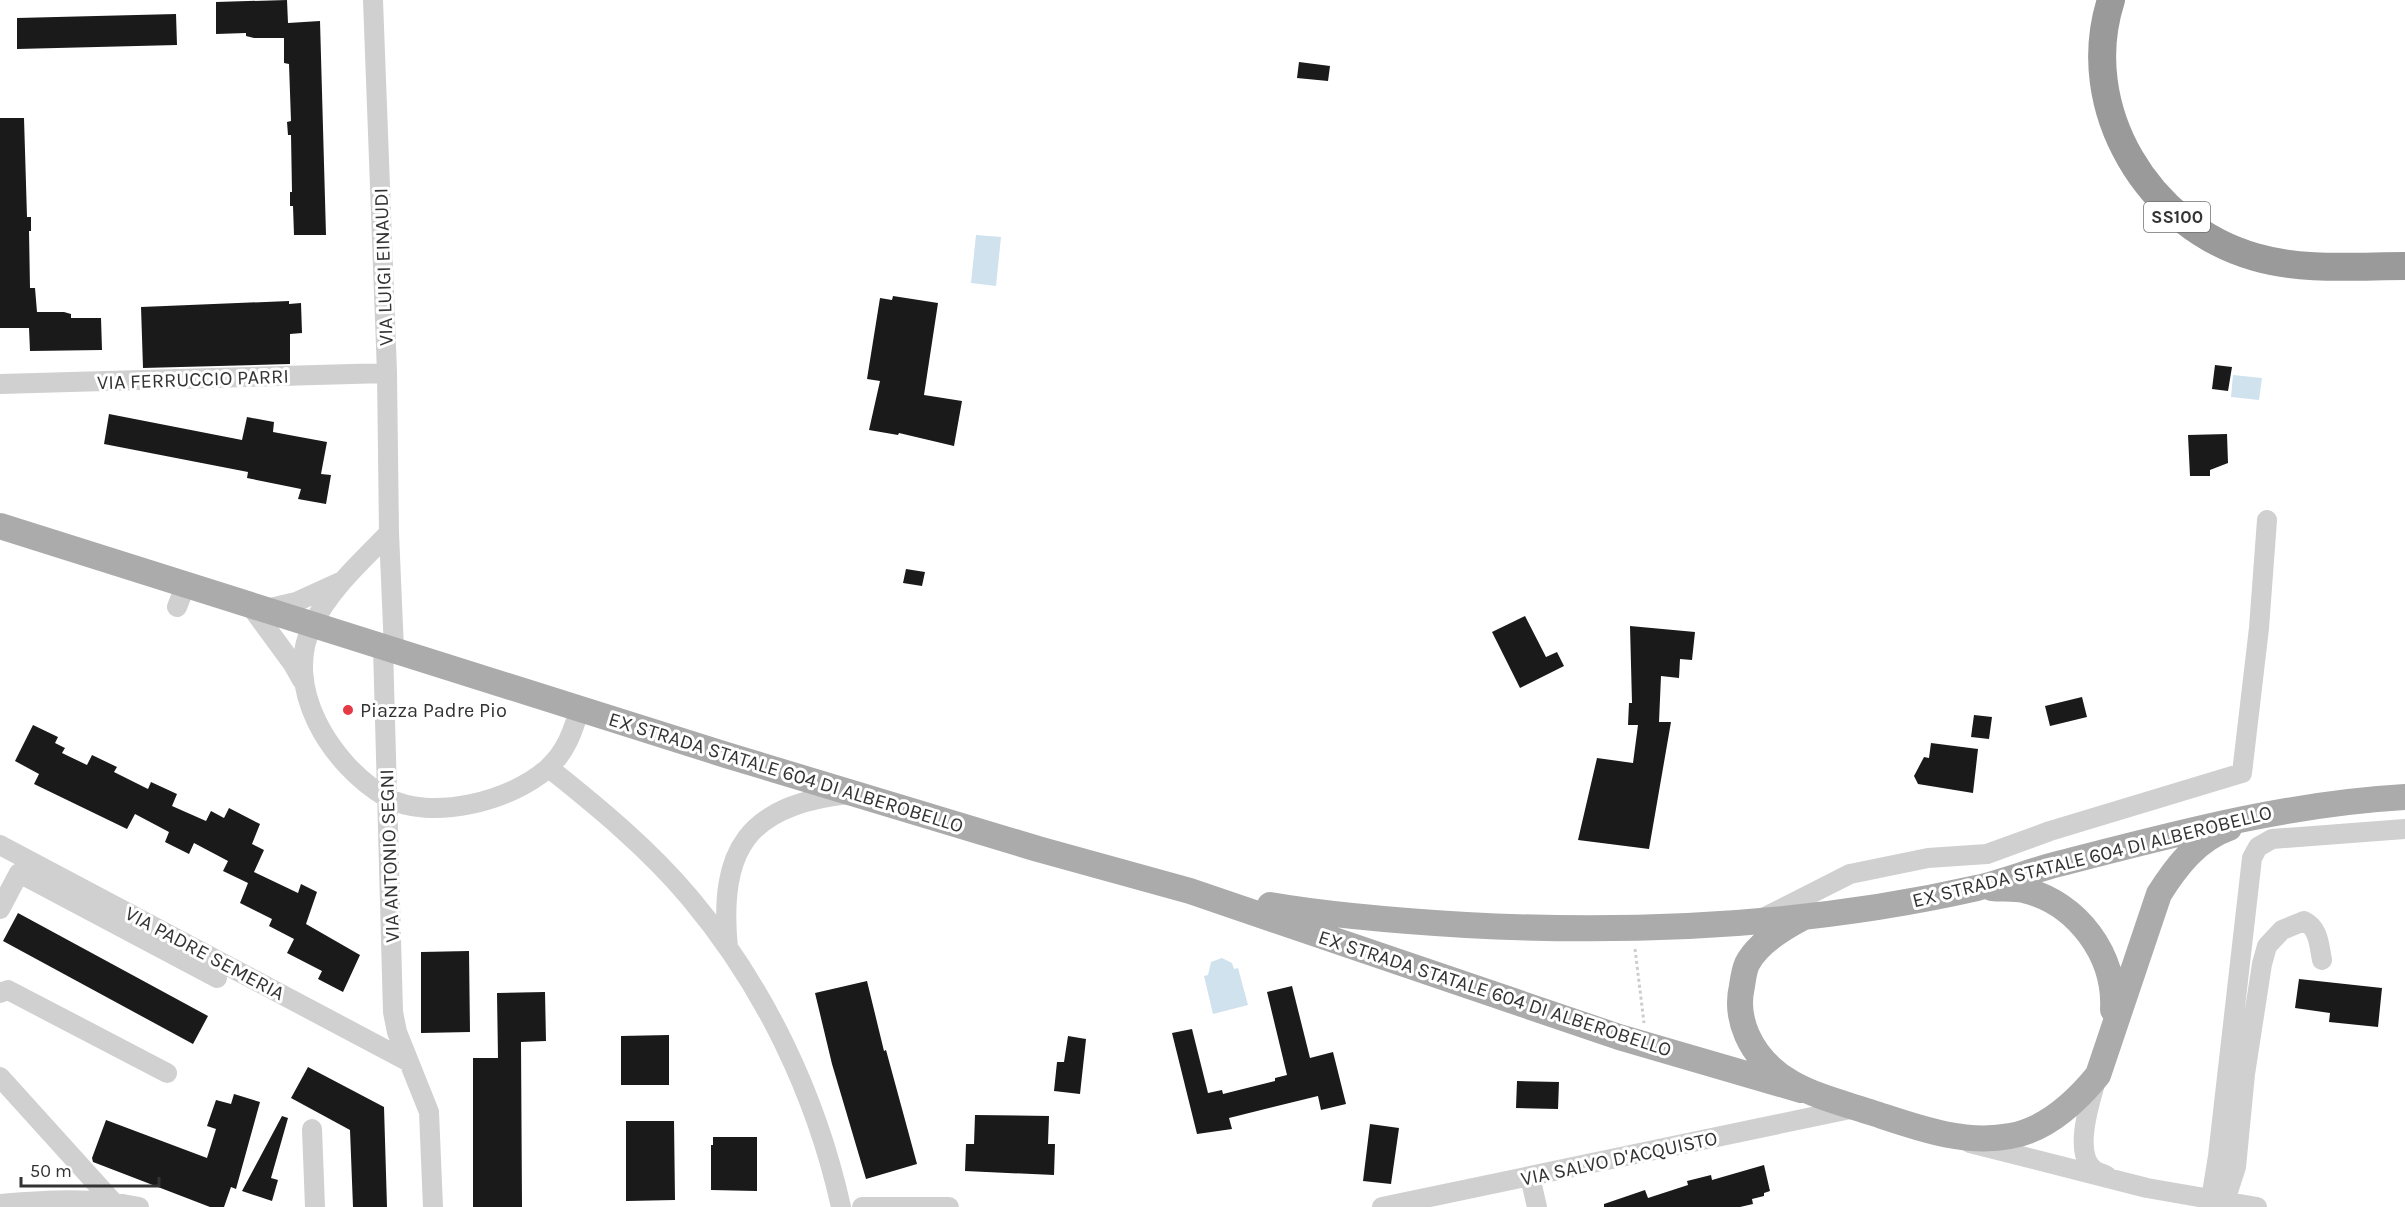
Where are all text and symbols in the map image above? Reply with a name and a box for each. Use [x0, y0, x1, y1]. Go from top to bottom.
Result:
street label: VIA LUIGI EINAUDI [369, 188, 398, 346]
road number: SS100 [2144, 202, 2210, 232]
street label: VIA FERRUCCIO PARRI [97, 365, 289, 394]
place label: Piazza Padre Pio [360, 699, 507, 722]
marker: Piazza Padre Pio [341, 703, 355, 717]
street label: EX STRADA STATALE 604 DI ALBEROBELLO [606, 707, 966, 838]
street label: VIA ANTONIO SEGNI [375, 769, 404, 943]
street label: EX STRADA STATALE 604 DI ALBEROBELLO [1910, 801, 2274, 912]
street label: VIA PADRE SEMERIA [121, 902, 288, 1005]
street label: EX STRADA STATALE 604 DI ALBEROBELLO [1315, 925, 1674, 1062]
street label: VIA SALVO D'ACQUISTO [1519, 1126, 1719, 1191]
scale bar [21, 1150, 159, 1188]
text: 50 m [30, 1160, 72, 1182]

